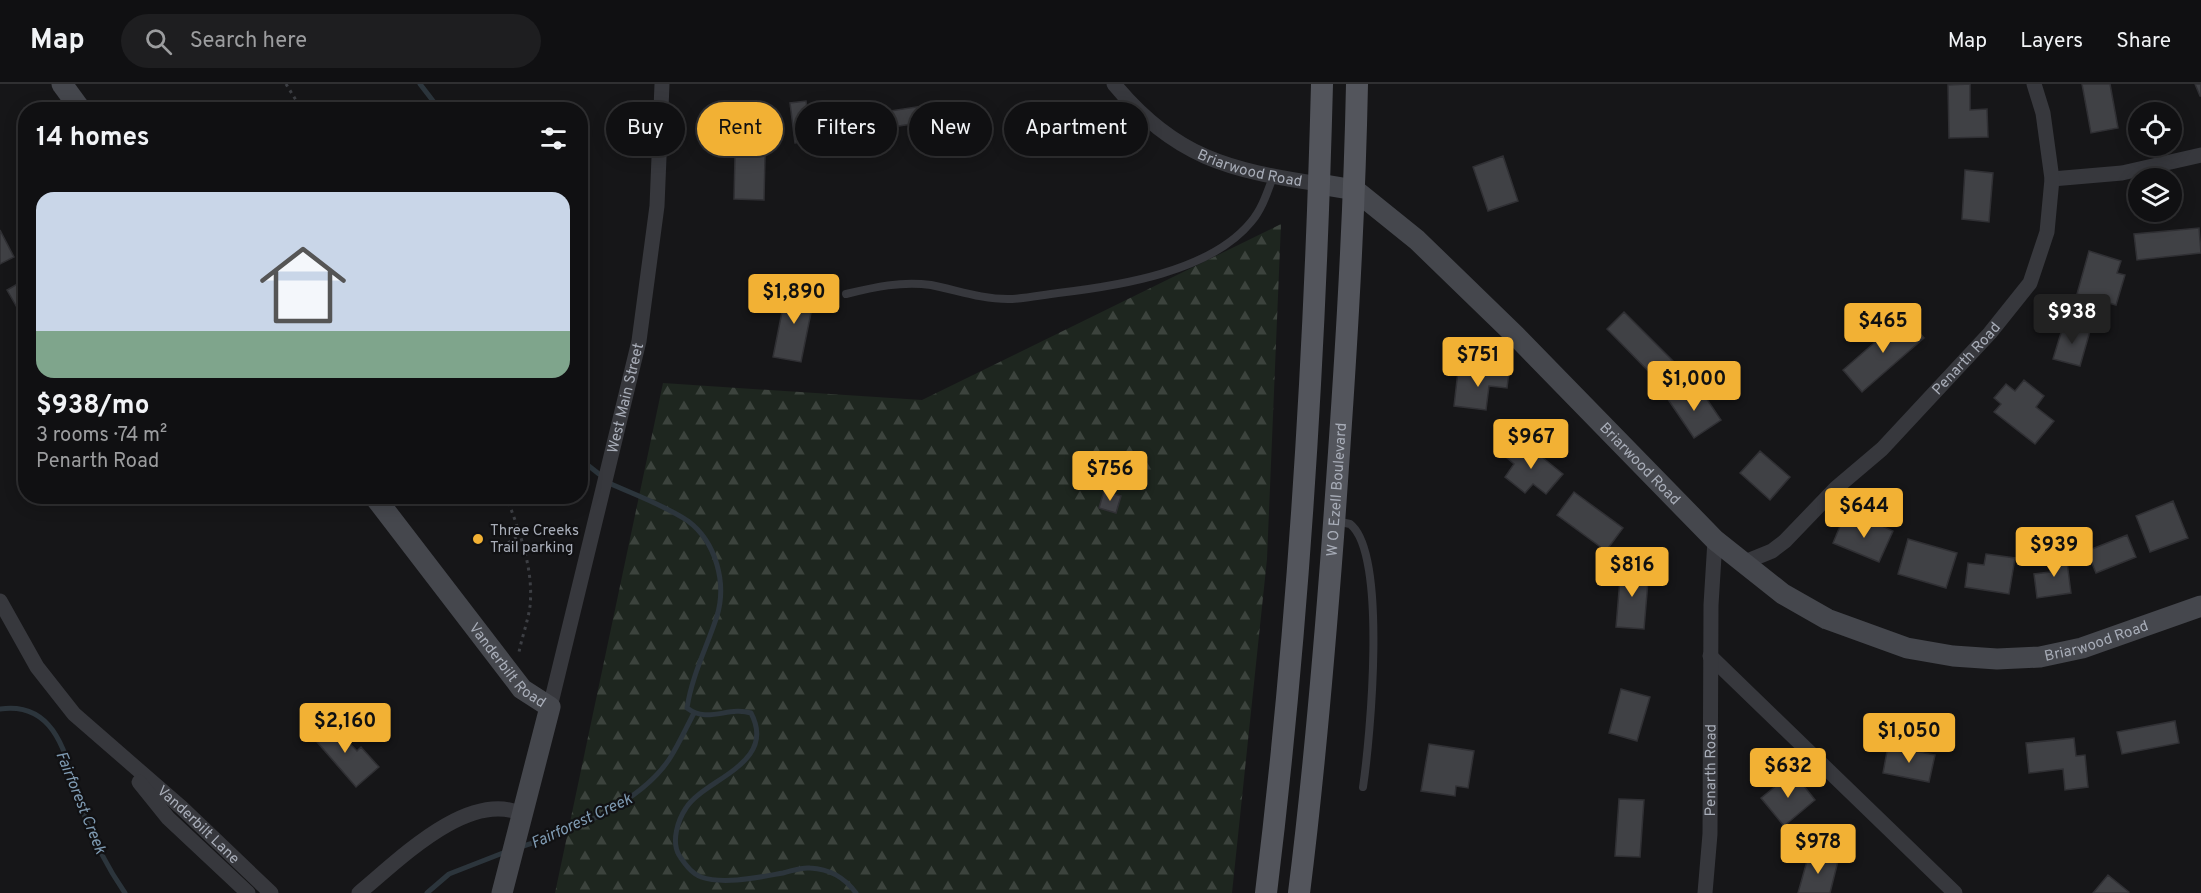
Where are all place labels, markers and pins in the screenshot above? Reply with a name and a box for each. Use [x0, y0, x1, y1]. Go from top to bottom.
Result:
pin: $1,890 [745, 274, 843, 325]
pin: $938 [2036, 294, 2108, 345]
pin: $465 [1847, 303, 1919, 354]
pin: $751 [1442, 337, 1514, 388]
pin: $1,000 [1645, 361, 1743, 412]
pin: $967 [1495, 419, 1567, 470]
pin: $756 [1074, 451, 1146, 502]
pin: $644 [1828, 488, 1900, 539]
place label: Three Creeks Trail parking [490, 522, 579, 558]
pin: $939 [2018, 527, 2090, 578]
marker: Three Creeks Trail parking [471, 532, 485, 546]
pin: $816 [1596, 547, 1668, 598]
pin: $2,160 [296, 703, 394, 754]
pin: $1,050 [1860, 713, 1958, 764]
pin: $632 [1752, 748, 1824, 799]
pin: $978 [1782, 824, 1854, 875]

